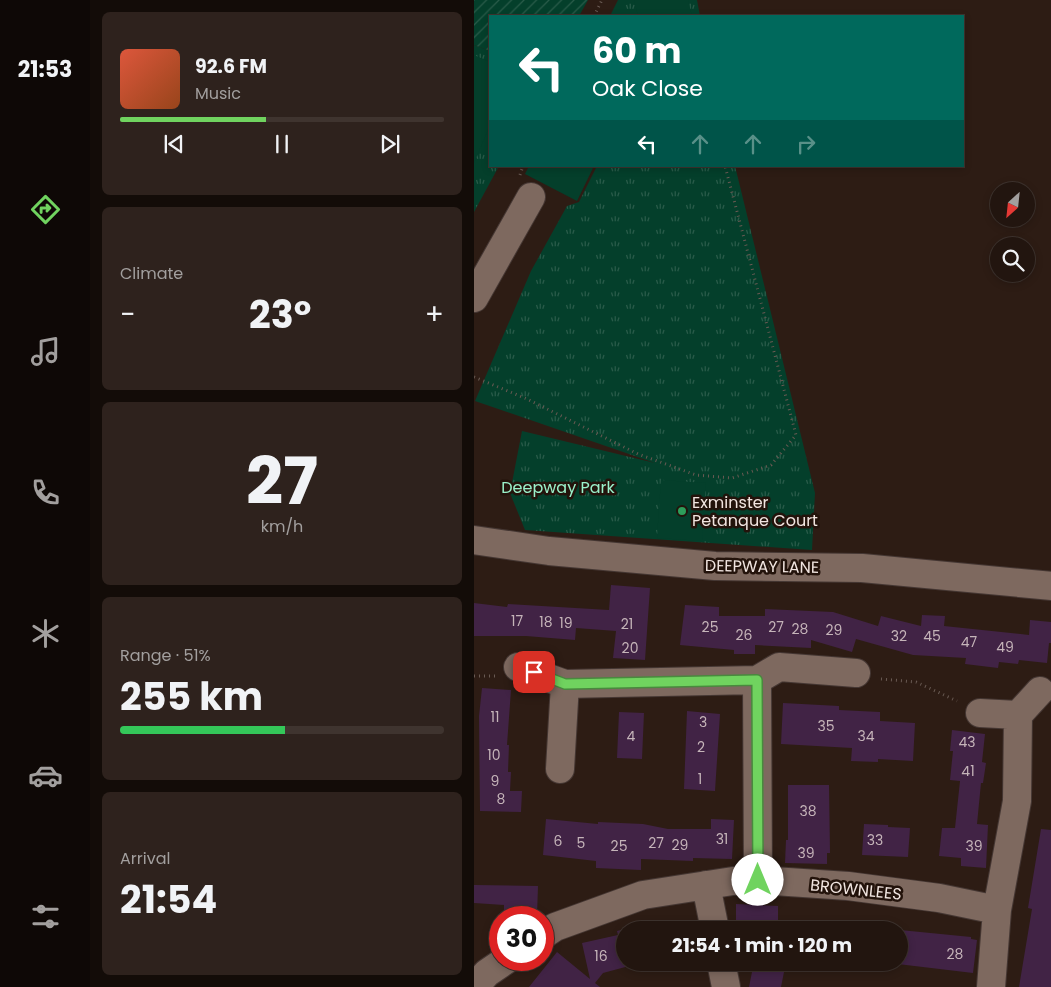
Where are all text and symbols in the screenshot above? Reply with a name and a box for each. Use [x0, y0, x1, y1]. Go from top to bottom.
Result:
text: 60 m [592, 26, 682, 75]
icon: left [509, 35, 574, 100]
text: 92.6 FM [195, 53, 267, 80]
text: 21:53 [18, 54, 72, 85]
text: Oak Close [592, 73, 703, 104]
text: Music [195, 82, 241, 105]
icon: previous [160, 130, 188, 158]
icon: pause [268, 130, 296, 158]
icon: next [376, 130, 404, 158]
icon: left [633, 130, 661, 158]
icon: ahead [686, 130, 714, 158]
icon: ahead [739, 130, 767, 158]
icon: right [792, 130, 820, 158]
north arrow [990, 182, 1035, 228]
map controls [990, 182, 1035, 282]
icon: directions [28, 192, 63, 227]
button: search [990, 237, 1035, 282]
text: Climate [120, 262, 183, 285]
text: 23° [249, 288, 311, 341]
text: − [120, 295, 135, 334]
text: + [425, 295, 444, 334]
icon: music [28, 334, 63, 369]
text: 27 [246, 436, 318, 527]
icon: phone [28, 475, 63, 510]
park label: Deepway Park [501, 476, 615, 499]
place label: Exminster Petanque Court [692, 491, 818, 532]
marker: Exminster Petanque Court [676, 505, 688, 517]
text: km/h [261, 515, 303, 538]
street label: DEEPWAY LANE [705, 554, 819, 579]
house number: 17 [511, 611, 523, 631]
house number: 18 [539, 612, 553, 632]
house number: 19 [559, 613, 573, 633]
house number: 21 [621, 614, 633, 634]
icon: climate [28, 616, 63, 651]
house number: 25 [702, 617, 718, 637]
house number: 27 [768, 617, 784, 637]
house number: 28 [792, 619, 809, 639]
house number: 29 [826, 620, 842, 640]
house number: 26 [736, 625, 753, 645]
house number: 32 [891, 626, 907, 646]
house number: 45 [923, 626, 941, 646]
house number: 47 [961, 632, 978, 652]
house number: 49 [996, 637, 1014, 657]
house number: 20 [622, 638, 638, 658]
text: Range · 51% [120, 644, 211, 667]
pin [513, 651, 555, 693]
icon: arrive [520, 658, 548, 686]
text: 255 km [120, 670, 263, 723]
house number: 11 [491, 707, 499, 727]
house number: 3 [699, 712, 707, 732]
house number: 35 [817, 716, 835, 736]
house number: 4 [627, 726, 636, 746]
house number: 34 [857, 726, 875, 746]
house number: 43 [958, 732, 976, 752]
house number: 2 [697, 737, 705, 757]
house number: 10 [487, 745, 501, 765]
icon: car [28, 758, 63, 793]
house number: 41 [961, 761, 975, 781]
house number: 1 [698, 769, 702, 789]
house number: 9 [491, 771, 499, 791]
house number: 8 [497, 789, 506, 809]
house number: 38 [799, 801, 817, 821]
house number: 31 [716, 829, 728, 849]
house number: 33 [867, 830, 883, 850]
house number: 6 [554, 831, 563, 851]
house number: 5 [577, 833, 585, 853]
house number: 27 [648, 833, 664, 853]
house number: 29 [672, 835, 688, 855]
house number: 25 [611, 836, 627, 856]
house number: 39 [965, 836, 983, 856]
house number: 39 [797, 843, 815, 863]
text: Arrival [120, 847, 170, 870]
position arrow [731, 853, 783, 905]
text: 21:54 [120, 873, 217, 926]
street label: BROWNLEES [809, 873, 903, 906]
icon: filters [28, 899, 63, 934]
speed limit sign: 30 [489, 906, 554, 971]
text: 21:54 · 1 min · 120 m [672, 932, 852, 959]
house number: 28 [947, 944, 964, 964]
house number: 16 [594, 946, 608, 966]

